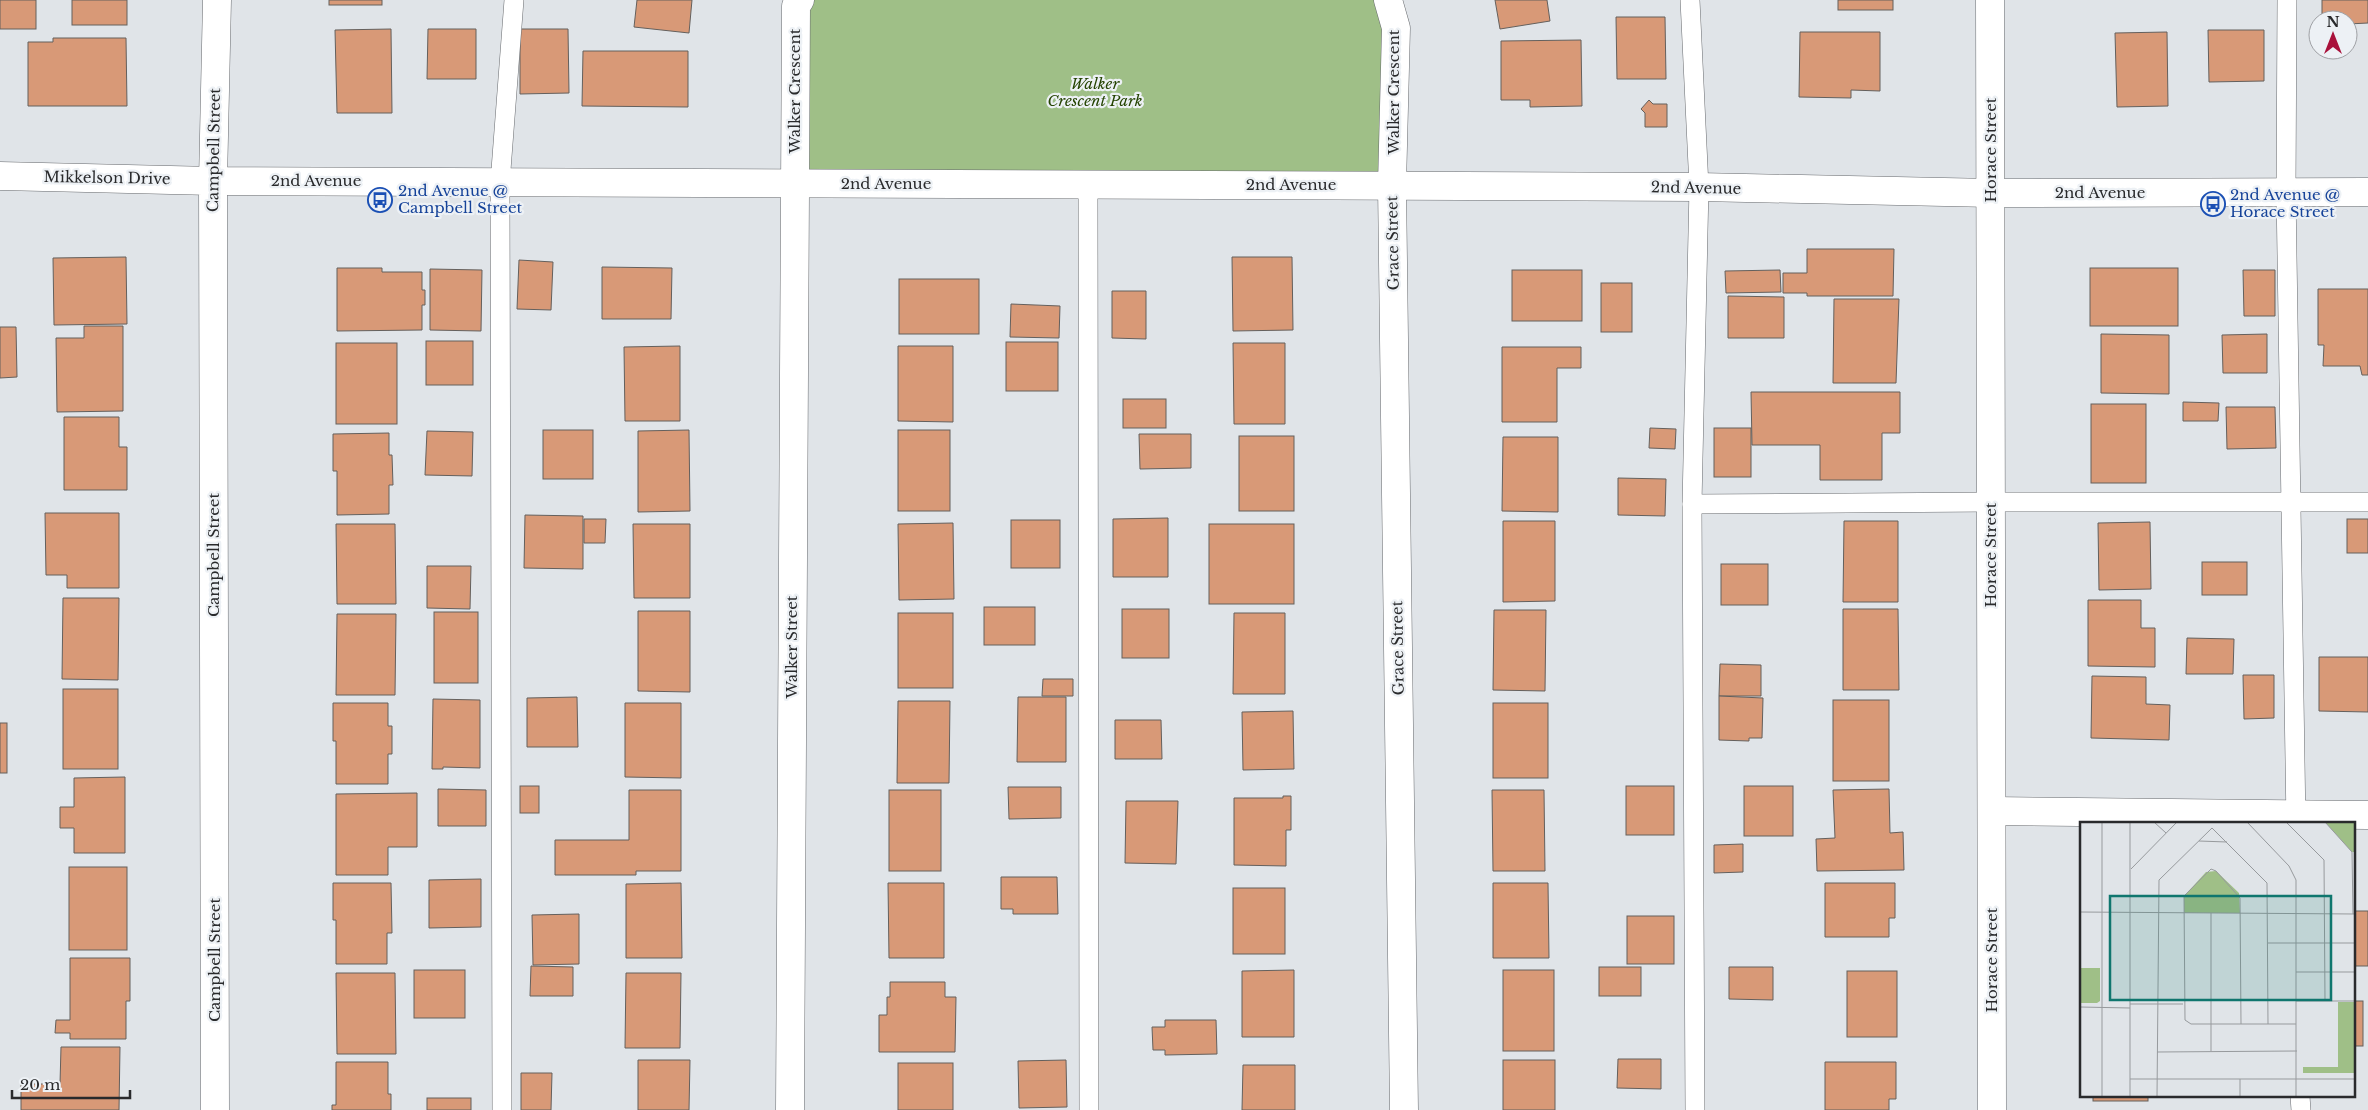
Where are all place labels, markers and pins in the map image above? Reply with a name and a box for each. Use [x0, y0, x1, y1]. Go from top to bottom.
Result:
place label: 2nd Avenue @ Campbell Street [398, 181, 523, 217]
place label: 2nd Avenue @ Horace Street [2230, 185, 2340, 221]
bus stop icon: 2nd Avenue @ Campbell Street [367, 187, 393, 213]
bus stop icon: 2nd Avenue @ Horace Street [2200, 191, 2226, 217]

